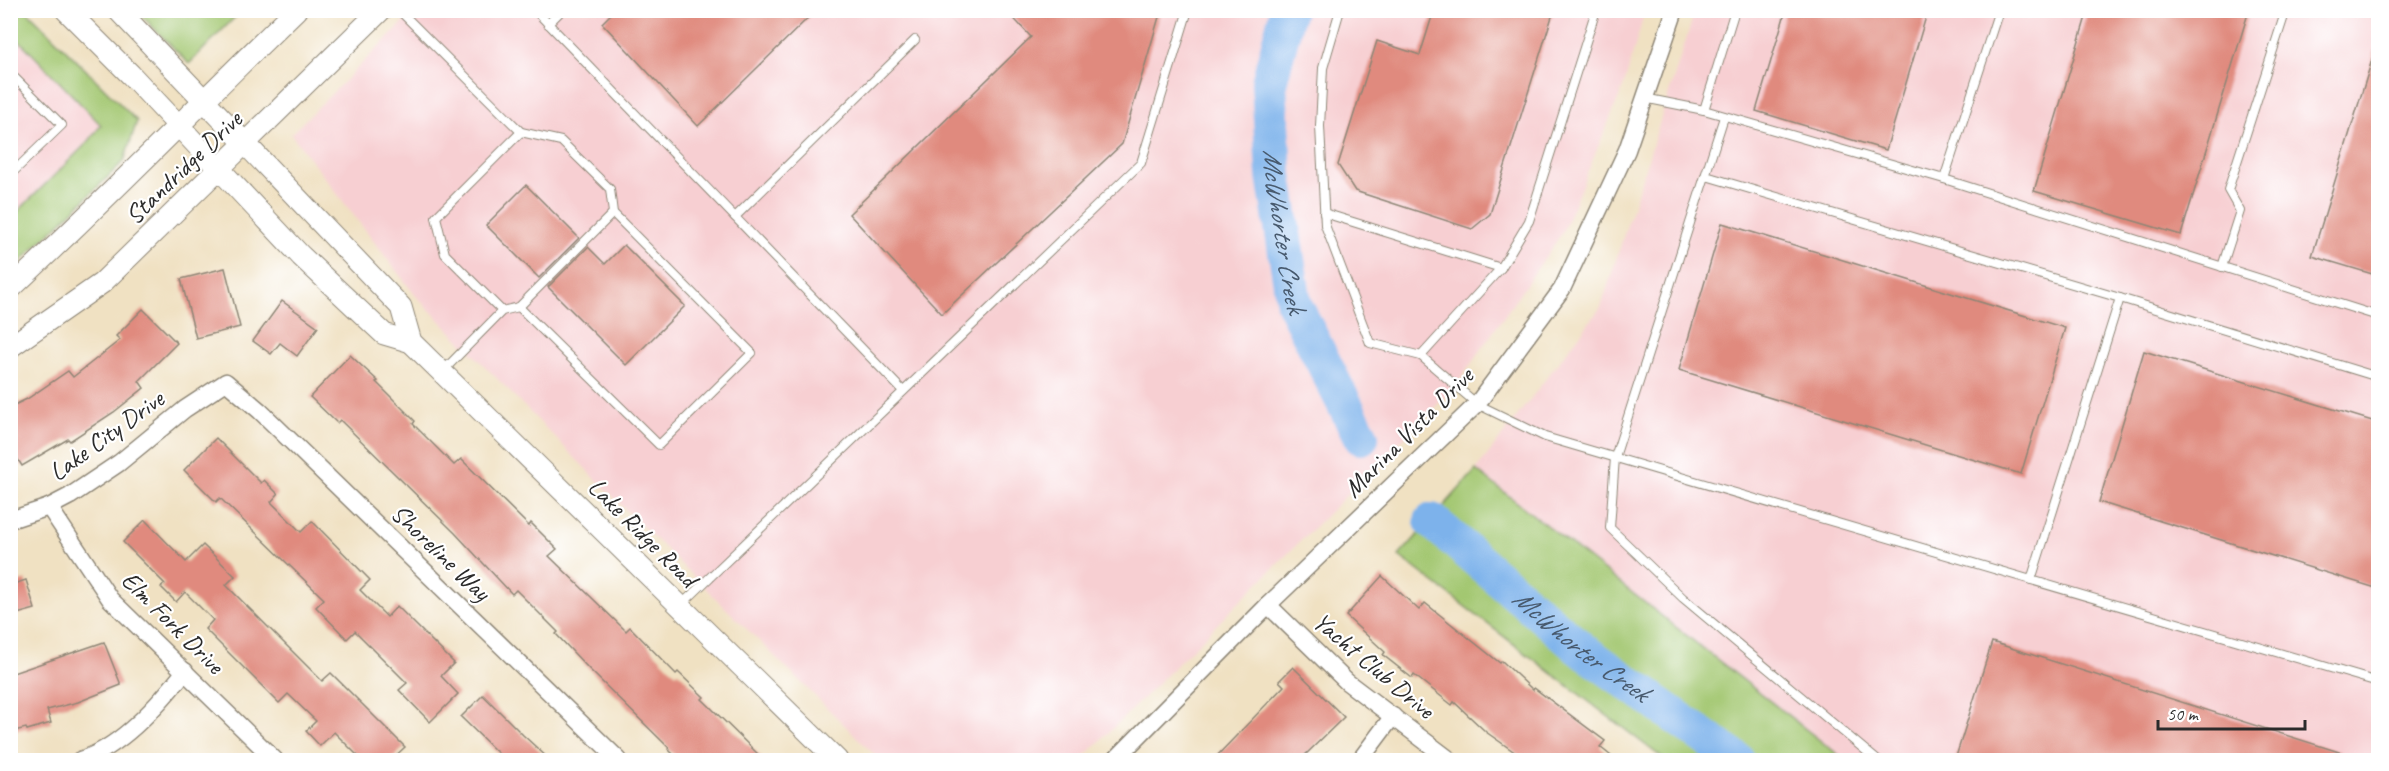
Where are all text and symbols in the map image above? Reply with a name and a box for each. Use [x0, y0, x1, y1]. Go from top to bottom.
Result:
street label: Standridge Drive [118, 102, 250, 231]
water label: McWhorter Creek [1256, 149, 1315, 323]
street label: Marina Vista Drive [1336, 358, 1482, 505]
street label: Lake City Drive [42, 382, 172, 488]
street label: Lake Ridge Road [581, 471, 707, 597]
street label: Shoreline Way [384, 497, 499, 609]
street label: Elm Fork Drive [114, 564, 232, 682]
water label: McWhorter Creek [1506, 581, 1660, 712]
street label: Yacht Club Drive [1306, 605, 1443, 727]
scale bar [2158, 693, 2305, 731]
text: 50 m [2167, 703, 2200, 725]

